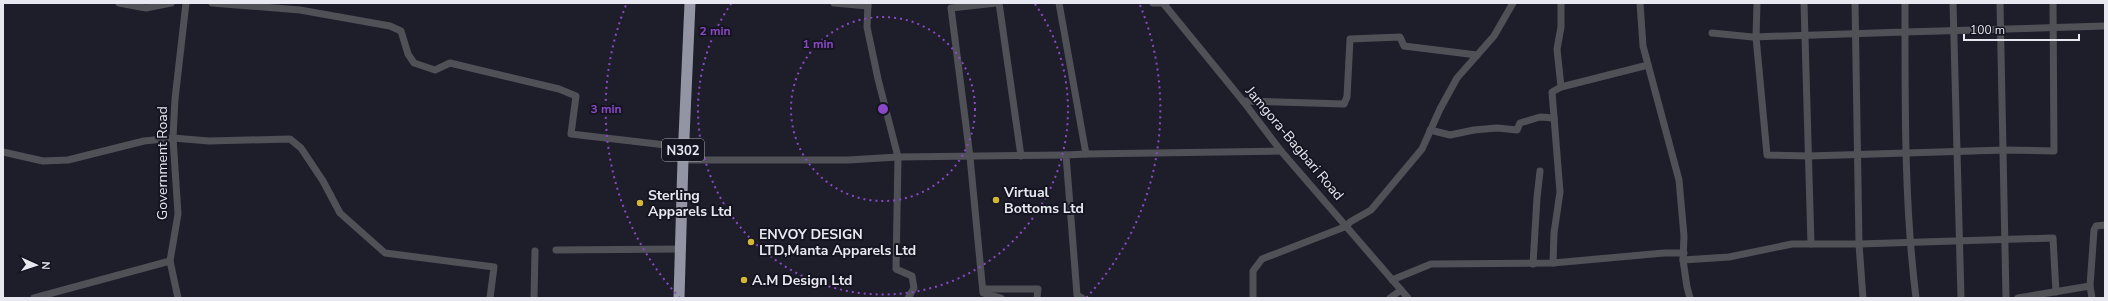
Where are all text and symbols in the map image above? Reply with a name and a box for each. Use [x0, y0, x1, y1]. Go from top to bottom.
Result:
scale bar [1964, 16, 2079, 42]
text: 100 m [1970, 22, 2005, 38]
text: 2 min [699, 23, 731, 39]
text: 1 min [802, 36, 834, 52]
street label: Jamgora-Bagbari Road [1241, 82, 1348, 204]
text: 3 min [590, 101, 622, 117]
centre of rings [876, 102, 890, 116]
street label: Government Road [153, 106, 172, 220]
road number: N302 [662, 139, 704, 161]
place label: Virtual Bottoms Ltd [1003, 183, 1084, 218]
place label: Sterling Apparels Ltd [648, 186, 732, 221]
marker: Virtual Bottoms Ltd [991, 195, 1001, 205]
marker: Sterling Apparels Ltd [635, 198, 645, 208]
place label: ENVOY DESIGN LTD,Manta Apparels Ltd [759, 225, 916, 260]
marker: ENVOY DESIGN LTD,Manta Apparels Ltd [746, 237, 756, 247]
north arrow [16, 245, 56, 285]
text: N [38, 261, 53, 270]
place label: A.M Design Ltd [752, 271, 852, 290]
marker: A.M Design Ltd [739, 275, 749, 285]

